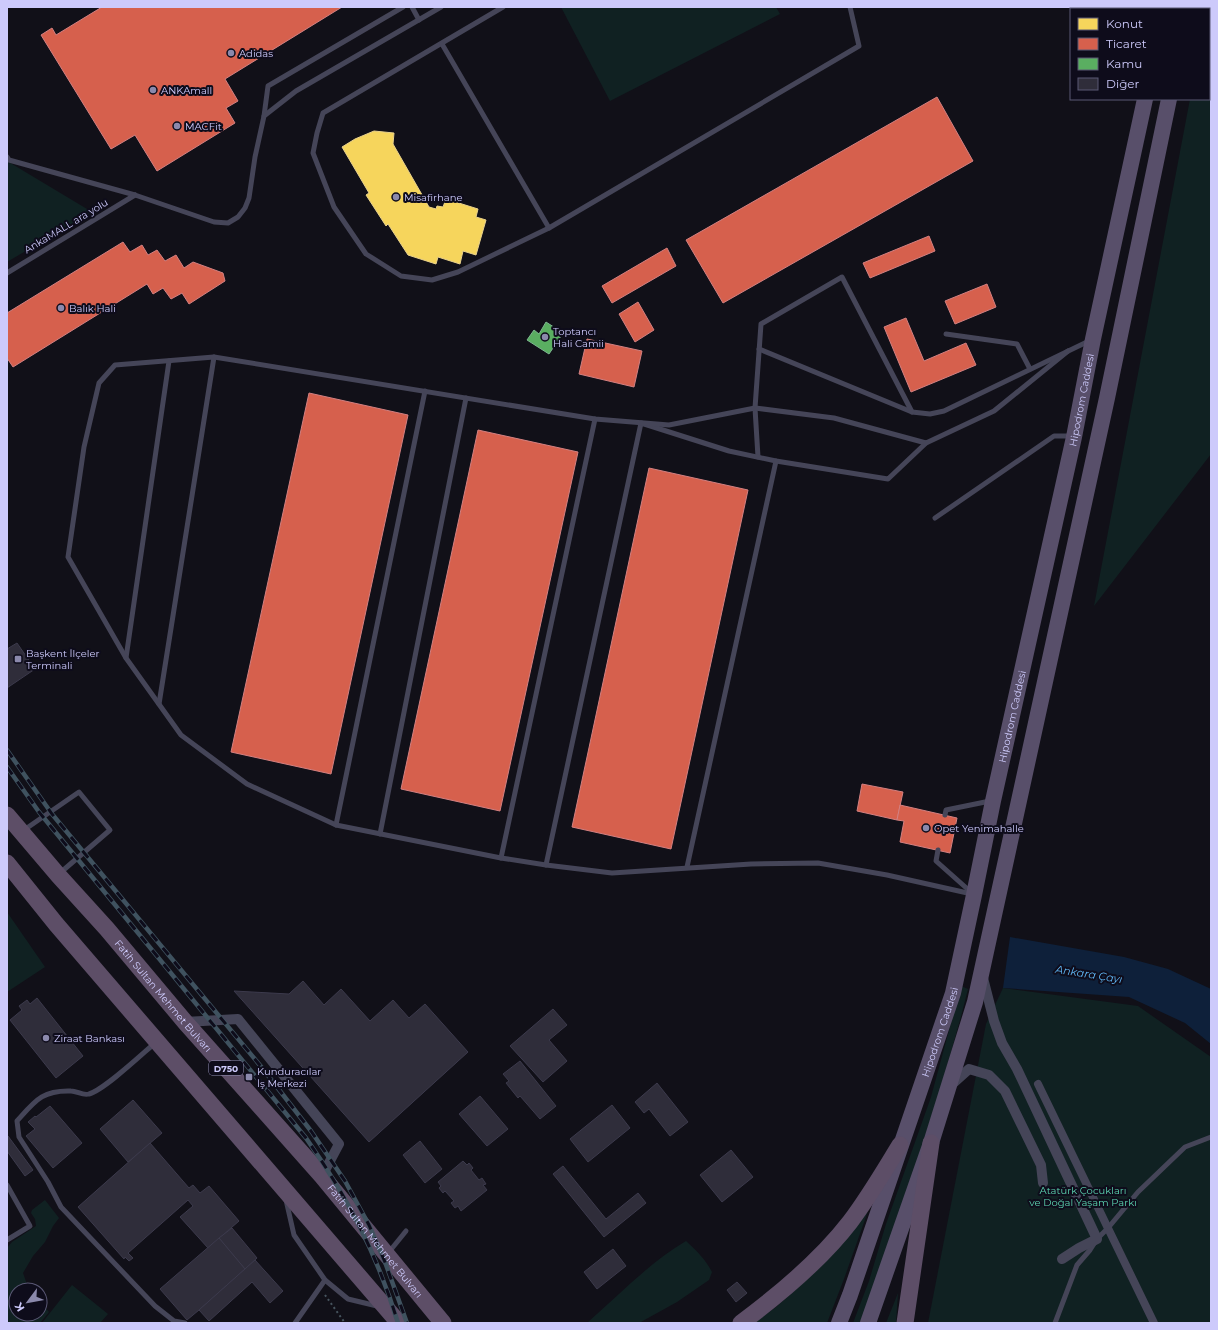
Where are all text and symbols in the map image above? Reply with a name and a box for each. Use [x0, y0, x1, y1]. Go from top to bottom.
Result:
legend [1070, 8, 1210, 100]
text: Konut [1106, 16, 1143, 31]
text: Ticaret [1106, 36, 1147, 51]
place label: Adidas [239, 47, 273, 60]
marker: Adidas [226, 48, 236, 58]
text: Kamu [1106, 56, 1142, 71]
text: Diğer [1106, 76, 1140, 91]
place label: ANKAmall [161, 84, 212, 97]
marker: ANKAmall [148, 85, 158, 95]
place label: MACFit [185, 120, 222, 133]
marker: MACFit [172, 121, 182, 131]
place label: Misafirhane [404, 191, 463, 204]
marker: Misafirhane [391, 192, 401, 202]
street label: AnkaMALL ara yolu [22, 196, 110, 256]
place label: Balık Hali [69, 302, 116, 315]
marker: Balık Hali [56, 303, 66, 313]
place label: Toptancı Hali Camii [553, 325, 604, 350]
marker: Toptancı Hali Camii [540, 332, 550, 342]
street label: Hipodrom Caddesi [1066, 352, 1097, 448]
place label: Başkent İlçeler Terminali [26, 647, 100, 672]
marker: Başkent İlçeler Terminali [13, 654, 23, 664]
street label: Hipodrom Caddesi [995, 669, 1028, 764]
place label: Opet Yenimahalle [934, 822, 1024, 835]
marker: Opet Yenimahalle [921, 823, 931, 833]
street label: Fatih Sultan Mehmet Bulvarı [112, 937, 215, 1054]
water label: Ankara Çayı [1053, 962, 1124, 986]
street label: Hipodrom Caddesi [918, 986, 961, 1079]
place label: Ziraat Bankası [54, 1032, 125, 1045]
marker: Ziraat Bankası [41, 1033, 51, 1043]
road number: D750 [209, 1061, 243, 1075]
place label: Kunduracılar İş Merkezi [257, 1065, 321, 1090]
marker: Kunduracılar İş Merkezi [244, 1072, 254, 1082]
street label: Fatih Sultan Mehmet Bulvarı [325, 1181, 426, 1300]
park label: Atatürk Çocukları ve Doğal Yaşam Parkı [1029, 1184, 1137, 1209]
north arrow [8, 1282, 48, 1322]
text: K [11, 1299, 28, 1314]

